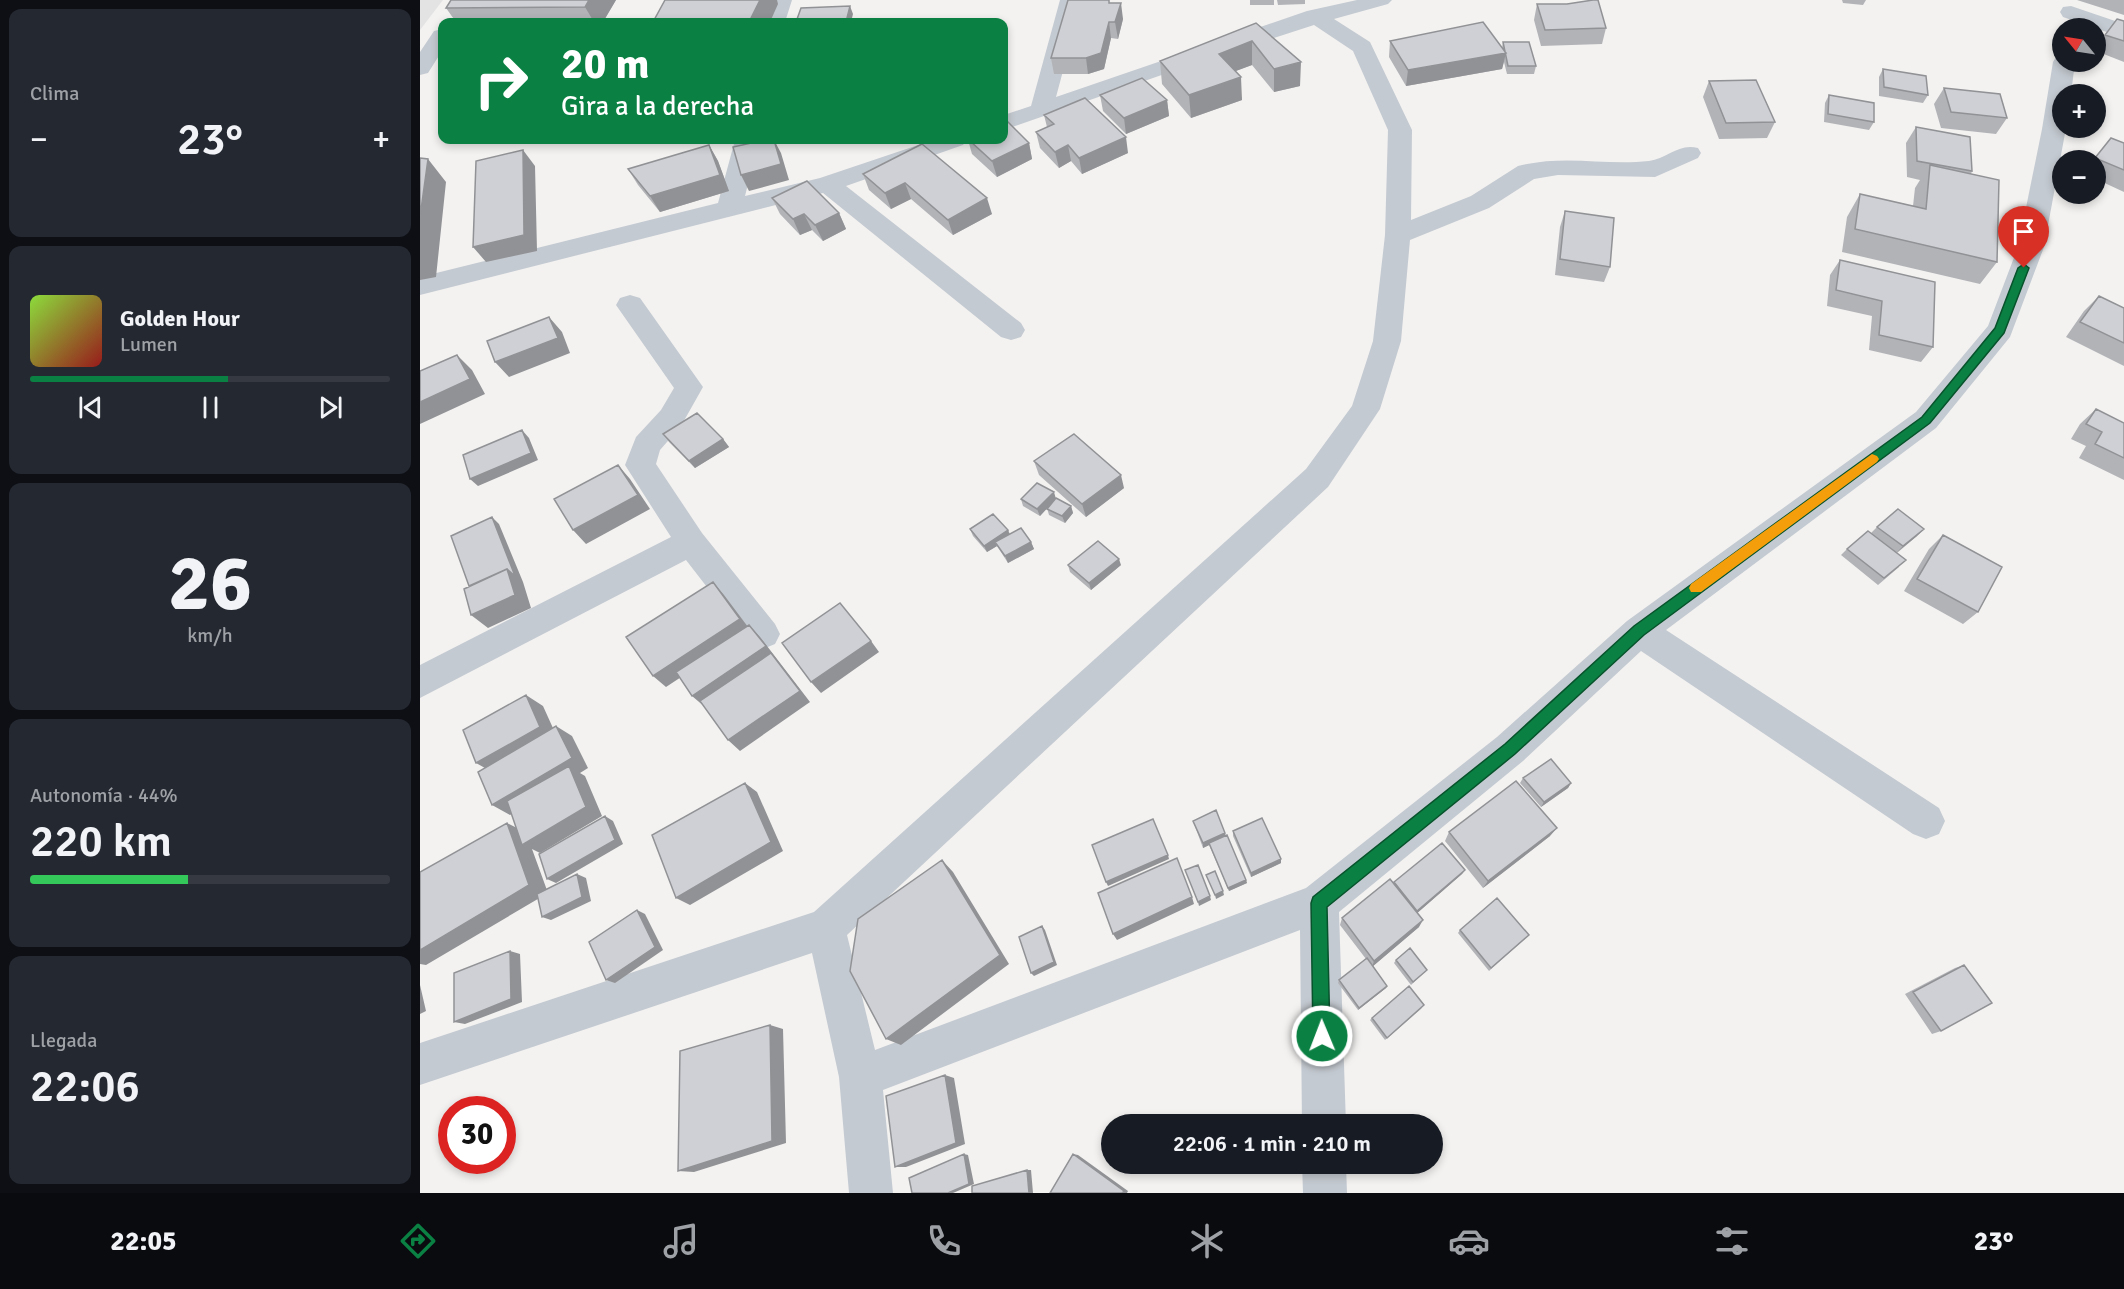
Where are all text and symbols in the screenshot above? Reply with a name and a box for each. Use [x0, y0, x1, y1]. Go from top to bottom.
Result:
north arrow [2052, 18, 2106, 72]
map controls [2052, 18, 2106, 204]
text: 20 m [561, 39, 650, 90]
icon: right [462, 42, 540, 120]
text: Clima [30, 81, 79, 106]
button: + [2052, 84, 2106, 138]
text: Gira a la derecha [561, 90, 754, 123]
text: 23° [177, 112, 243, 167]
text: − [30, 119, 48, 160]
text: + [372, 119, 390, 160]
button: − [2052, 150, 2106, 204]
pin [1998, 206, 2049, 268]
icon: arrive [2007, 215, 2040, 248]
text: Golden Hour [120, 305, 240, 332]
text: Lumen [120, 332, 178, 357]
icon: previous [74, 391, 107, 424]
icon: pause [194, 391, 227, 424]
icon: next [314, 391, 347, 424]
text: 26 [168, 536, 252, 632]
text: km/h [187, 623, 233, 648]
text: Autonomía · 44% [30, 783, 178, 808]
text: 220 km [30, 814, 172, 869]
position arrow [1290, 1004, 1354, 1068]
text: Llegada [30, 1028, 97, 1053]
text: 22:06 [30, 1059, 140, 1114]
speed limit sign: 30 [438, 1096, 516, 1174]
text: 22:06 · 1 min · 210 m [1173, 1130, 1371, 1157]
icon: directions [397, 1220, 439, 1262]
icon: music [660, 1220, 702, 1262]
icon: phone [923, 1220, 965, 1262]
icon: climate [1186, 1220, 1228, 1262]
icon: car [1448, 1220, 1490, 1262]
icon: filters [1711, 1220, 1753, 1262]
text: 22:05 [110, 1225, 177, 1258]
text: 23° [1974, 1225, 2014, 1258]

